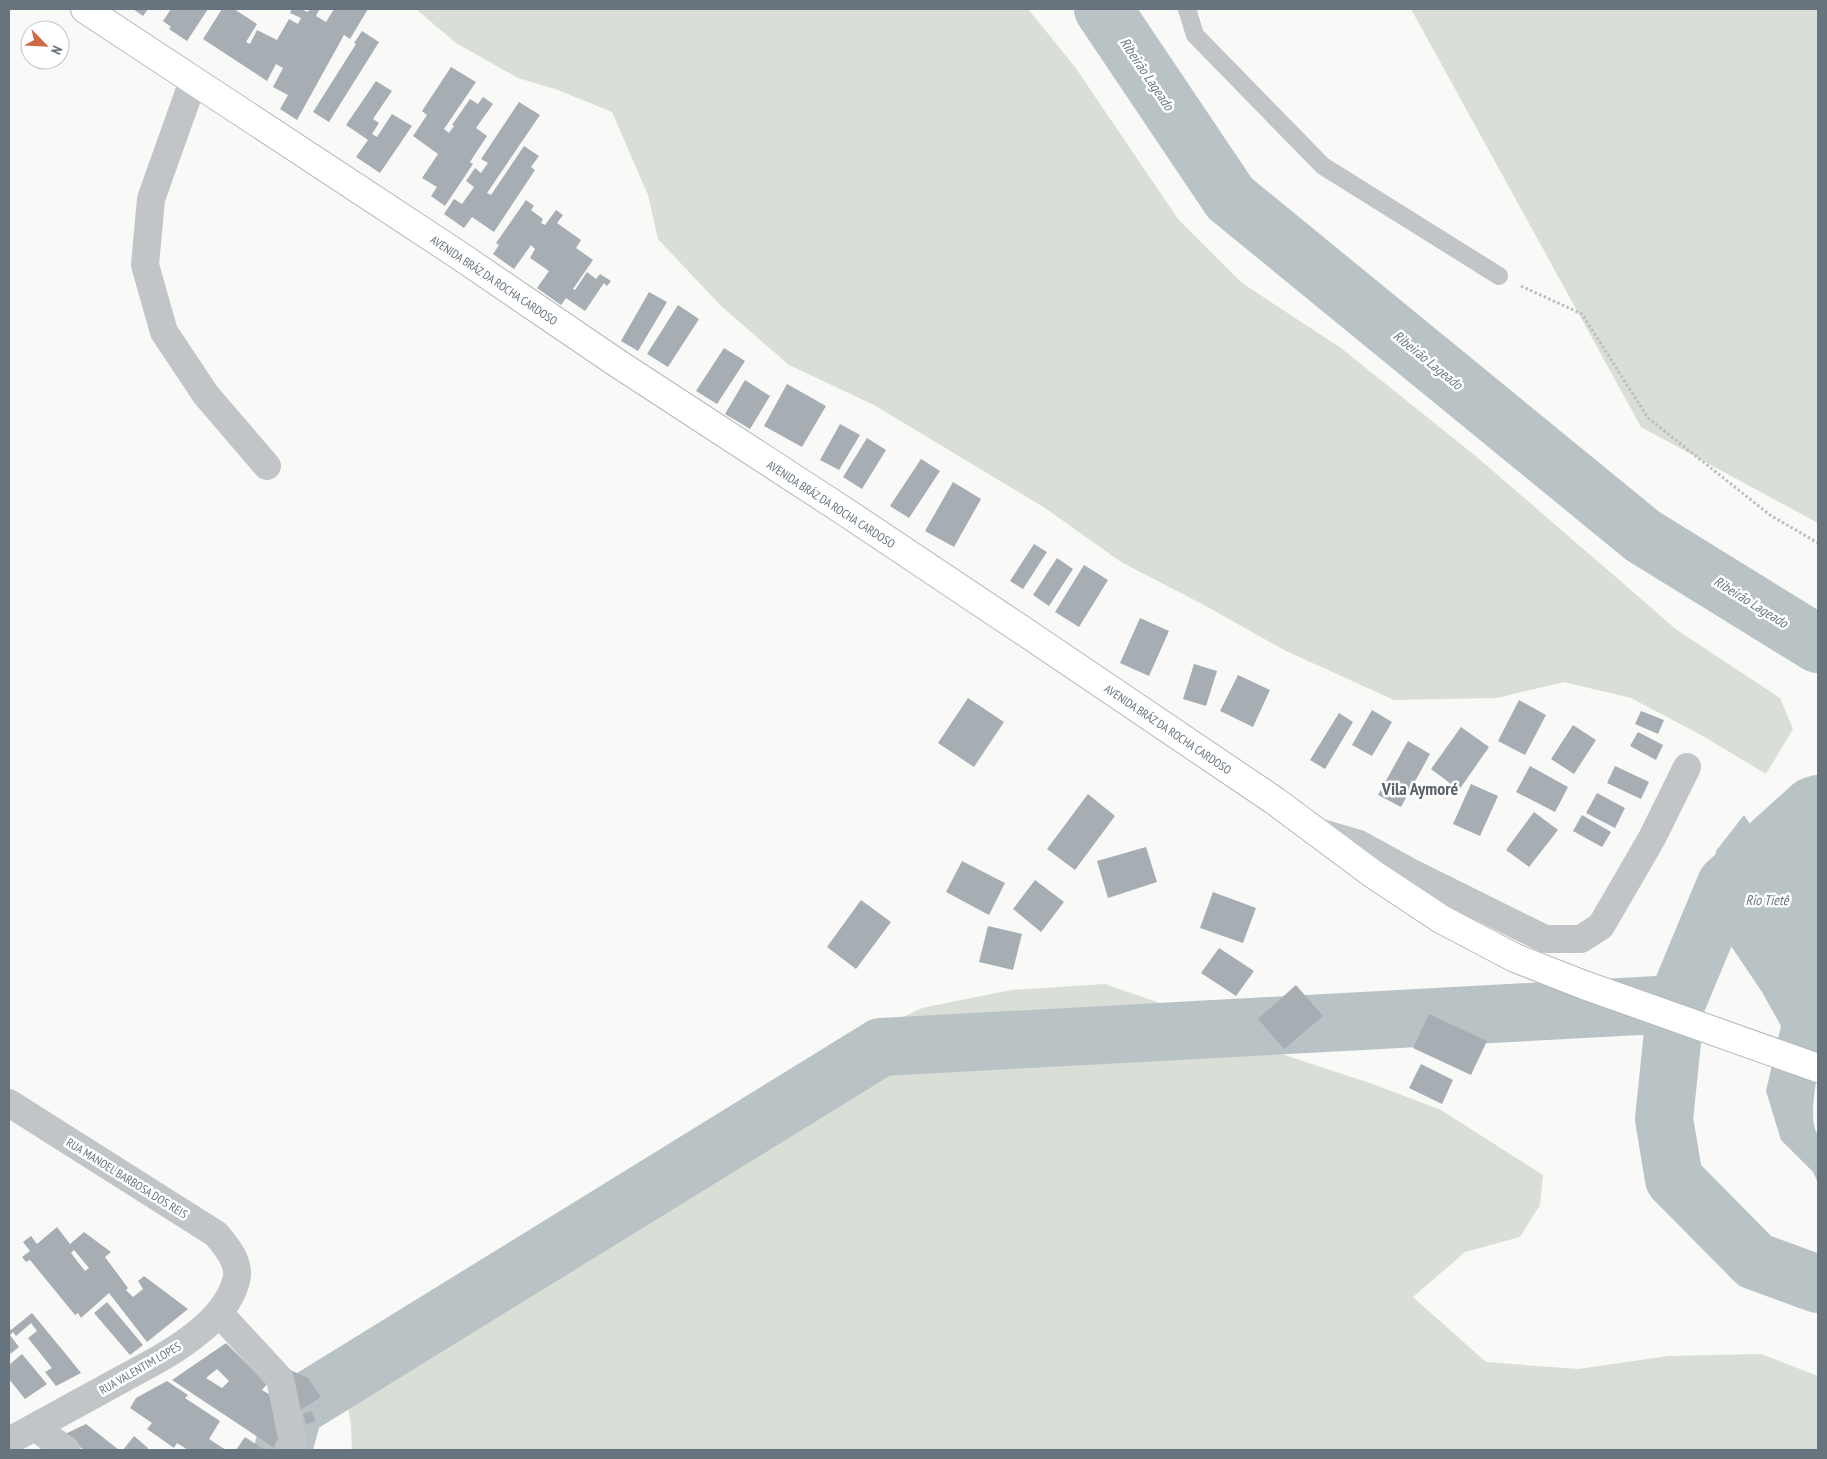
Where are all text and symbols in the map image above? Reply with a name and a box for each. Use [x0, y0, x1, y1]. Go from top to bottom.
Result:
north arrow [20, 20, 70, 70]
water label: Ribeirão Lageado [1116, 34, 1178, 115]
text: N [47, 43, 67, 57]
street label: AVENIDA BRÁZ DA ROCHA CARDOSO [428, 232, 561, 328]
water label: Ribeirão Lageado [1390, 327, 1467, 394]
street label: AVENIDA BRÁZ DA ROCHA CARDOSO [764, 457, 898, 551]
water label: Ribeirão Lageado [1711, 572, 1792, 632]
street label: AVENIDA BRÁZ DA ROCHA CARDOSO [1102, 681, 1235, 777]
district label: Vila Aymoré [1381, 777, 1458, 800]
water label: Rio Tietê [1745, 891, 1790, 909]
street label: RUA MANOEL BARBOSA DOS REIS [64, 1135, 190, 1221]
street label: RUA VALENTIM LOPES [96, 1339, 184, 1397]

